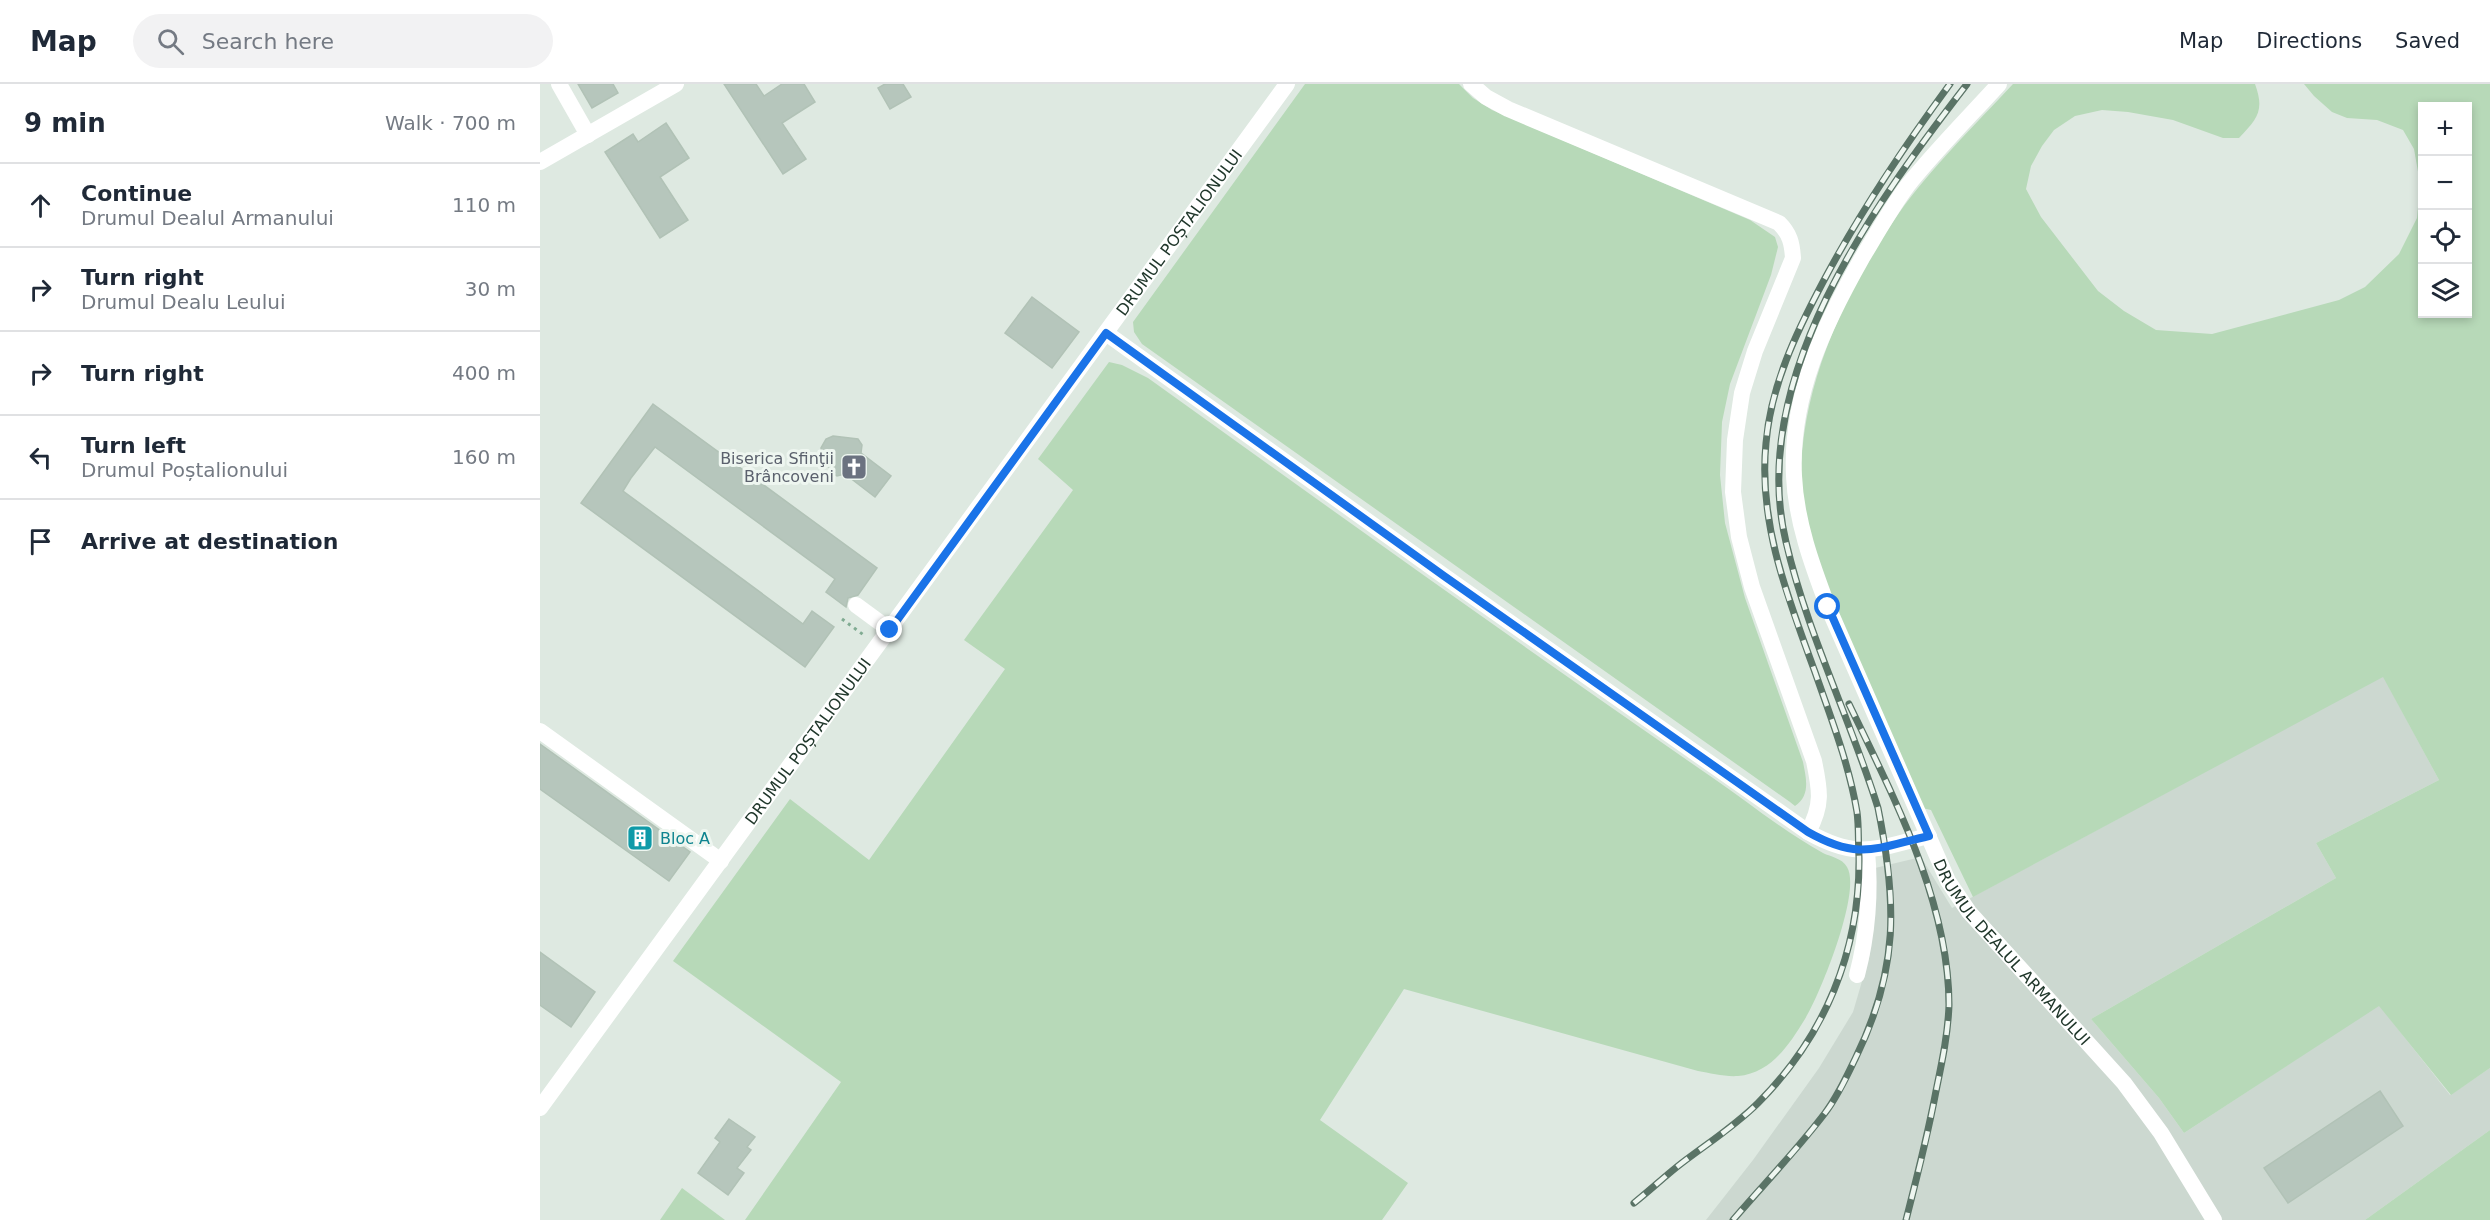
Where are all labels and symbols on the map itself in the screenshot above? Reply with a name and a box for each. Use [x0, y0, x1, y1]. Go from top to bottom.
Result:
street label: DRUMUL POȘTALIONULUI [1112, 146, 1246, 319]
place label: Biserica Sfinţii Brâncoveni [720, 449, 834, 486]
church icon: Biserica Sfinţii Brâncoveni [839, 452, 869, 482]
route start [1814, 593, 1840, 619]
route end [876, 616, 902, 642]
street label: DRUMUL POȘTALIONULUI [741, 655, 875, 828]
building icon: Bloc A [625, 823, 655, 853]
place label: Bloc A [660, 829, 710, 848]
street label: DRUMUL DEALUL ARMANULUI [1929, 856, 2094, 1049]

